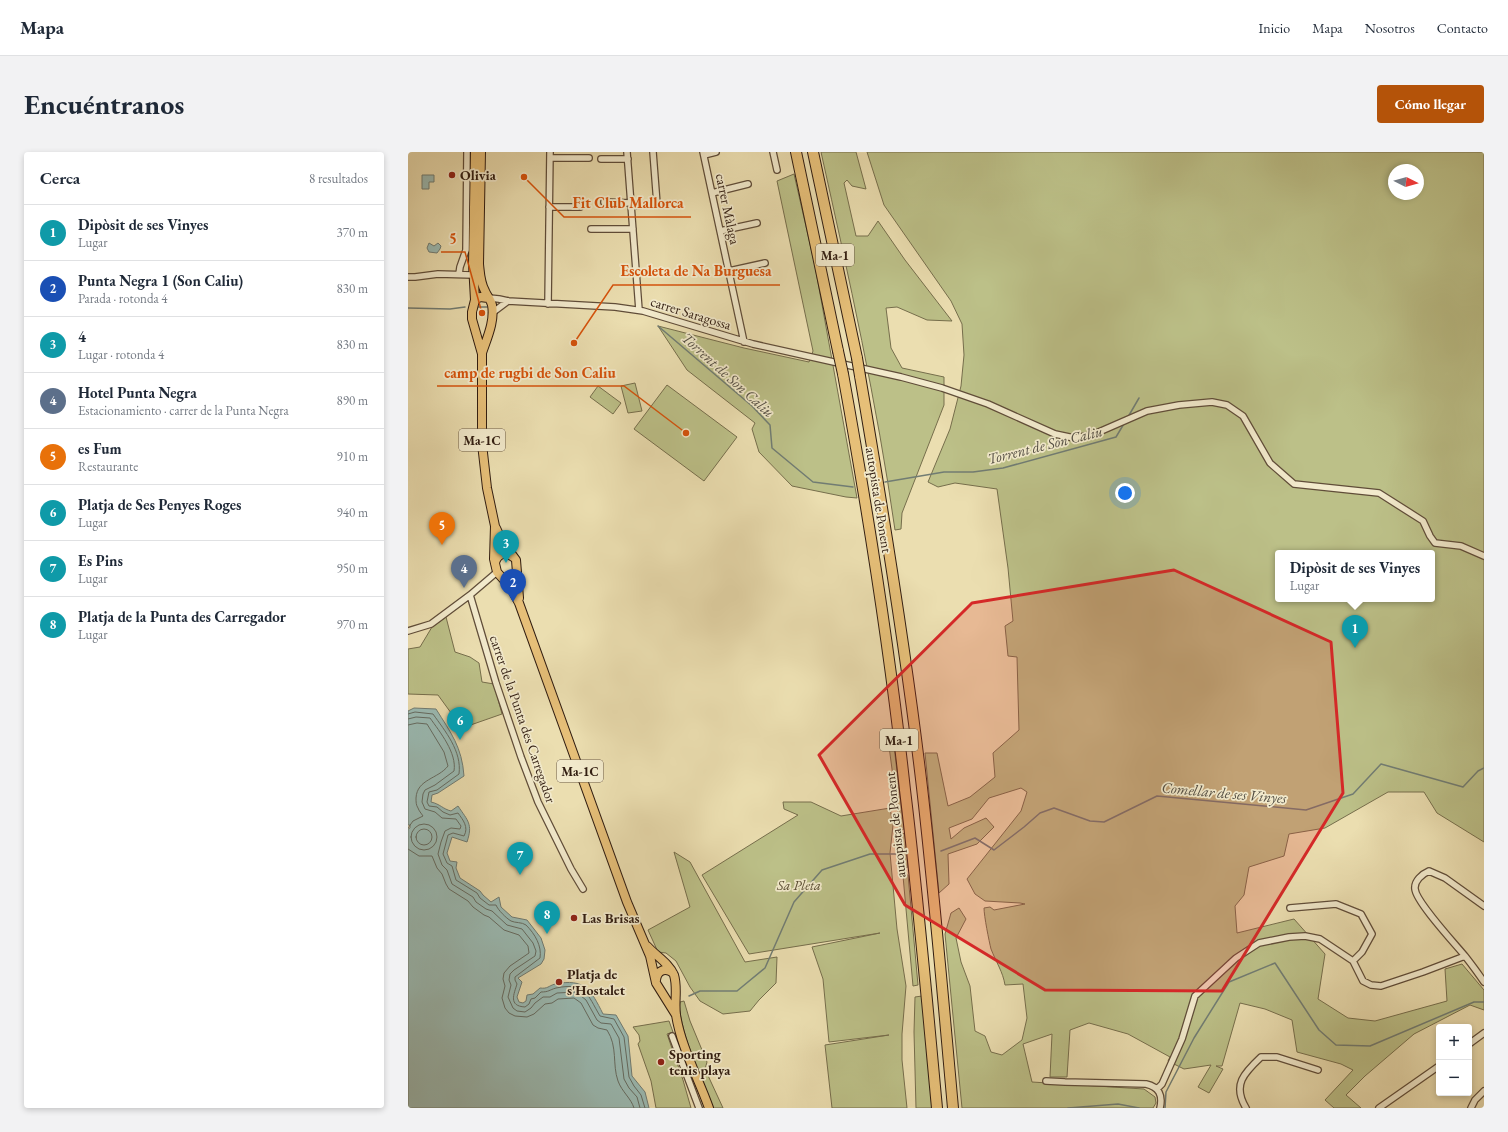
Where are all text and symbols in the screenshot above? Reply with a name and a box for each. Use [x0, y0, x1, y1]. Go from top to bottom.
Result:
text: Mapa [20, 15, 64, 40]
text: Inicio [1259, 19, 1290, 37]
text: Mapa [1312, 19, 1343, 37]
text: Nosotros [1365, 19, 1415, 37]
text: Contacto [1437, 19, 1488, 37]
button: Cómo llegar [1377, 85, 1484, 123]
text: Encuéntranos [24, 86, 184, 122]
north arrow [1388, 164, 1424, 200]
place label: Olivia [460, 166, 497, 184]
text: Cerca [40, 167, 80, 189]
text: 8 resultados [309, 170, 368, 187]
marker: Olivia [447, 170, 457, 180]
street label: carrer Màlaga [712, 172, 744, 246]
callout: Fit Club Mallorca [564, 190, 691, 217]
text: Fit Club Mallorca [573, 193, 684, 212]
text: Dipòsit de ses Vinyes [78, 215, 209, 234]
text: 1 [50, 224, 56, 241]
text: 370 m [337, 224, 368, 241]
callout: 5 [441, 225, 465, 252]
text: 5 [449, 229, 457, 248]
text: Lugar [78, 234, 108, 251]
road number: Ma-1 [816, 244, 854, 266]
callout: Escoleta de Na Burguesa [613, 258, 780, 285]
text: Escoleta de Na Burguesa [620, 261, 772, 280]
text: Punta Negra 1 (Son Caliu) [78, 271, 243, 290]
text: 2 [50, 280, 56, 297]
text: 830 m [337, 280, 368, 297]
text: Parada · rotonda 4 [78, 290, 168, 307]
street label: carrer Saragossa [649, 292, 734, 334]
text: 4 [78, 327, 86, 346]
water label: Torrent de Son Caliu [678, 328, 779, 421]
text: 3 [50, 336, 56, 353]
text: 830 m [337, 336, 368, 353]
text: Lugar · rotonda 4 [78, 346, 164, 363]
callout: camp de rugbi de Son Caliu [437, 359, 624, 386]
text: camp de rugbi de Son Caliu [444, 363, 616, 382]
text: Hotel Punta Negra [78, 383, 197, 402]
text: 4 [50, 392, 56, 409]
text: 890 m [337, 392, 368, 409]
text: Estacionamiento · carrer de la Punta Negra [78, 402, 289, 419]
water label: Torrent de Son Caliu [985, 421, 1104, 468]
road number: Ma-1C [459, 429, 505, 451]
text: es Fum [78, 439, 122, 458]
street label: autopista de Ponent [862, 446, 896, 554]
text: 5 [50, 448, 56, 465]
text: 910 m [337, 448, 368, 465]
text: Restaurante [78, 458, 138, 475]
your location [1115, 483, 1135, 503]
text: Platja de Ses Penyes Roges [78, 495, 242, 514]
text: 6 [50, 504, 56, 521]
text: 940 m [337, 504, 368, 521]
pin: 5 [429, 512, 455, 545]
text: Lugar [78, 514, 108, 531]
pin: 3 [493, 530, 519, 563]
popup [1275, 550, 1435, 602]
text: Es Pins [78, 551, 123, 570]
pin: 4 [451, 555, 477, 588]
text: Dipòsit de ses Vinyes [1290, 558, 1420, 577]
text: 7 [50, 560, 56, 577]
text: 950 m [337, 560, 368, 577]
pin: 2 [500, 569, 526, 602]
text: Lugar [78, 570, 108, 587]
text: Lugar [1290, 577, 1319, 594]
text: Platja de la Punta des Carregador [78, 607, 286, 626]
pin: 1 [1342, 615, 1368, 648]
text: 8 [50, 616, 56, 633]
text: 970 m [337, 616, 368, 633]
text: Lugar [78, 626, 108, 643]
street label: carrer de la Punta des Carregador [486, 633, 560, 806]
pin: 6 [447, 707, 473, 740]
road number: Ma-1 [880, 729, 918, 751]
road number: Ma-1C [557, 760, 603, 782]
street label: autopista de Ponent [880, 771, 910, 879]
water label: Comellar de ses Vinyes [1161, 778, 1288, 807]
pin: 7 [507, 842, 533, 875]
park label: Sa Pleta [776, 876, 821, 894]
pin: 8 [534, 901, 560, 934]
place label: Las Brisas [582, 909, 640, 927]
marker: Las Brisas [569, 913, 579, 923]
place label: Platja de s'Hostalet [567, 965, 626, 999]
marker: Platja de s'Hostalet [554, 977, 564, 987]
map controls [1436, 1024, 1472, 1096]
button: + [1436, 1024, 1472, 1060]
place label: Sporting tenis playa [669, 1045, 731, 1079]
marker: Sporting tenis playa [656, 1057, 666, 1067]
button: − [1436, 1060, 1472, 1096]

